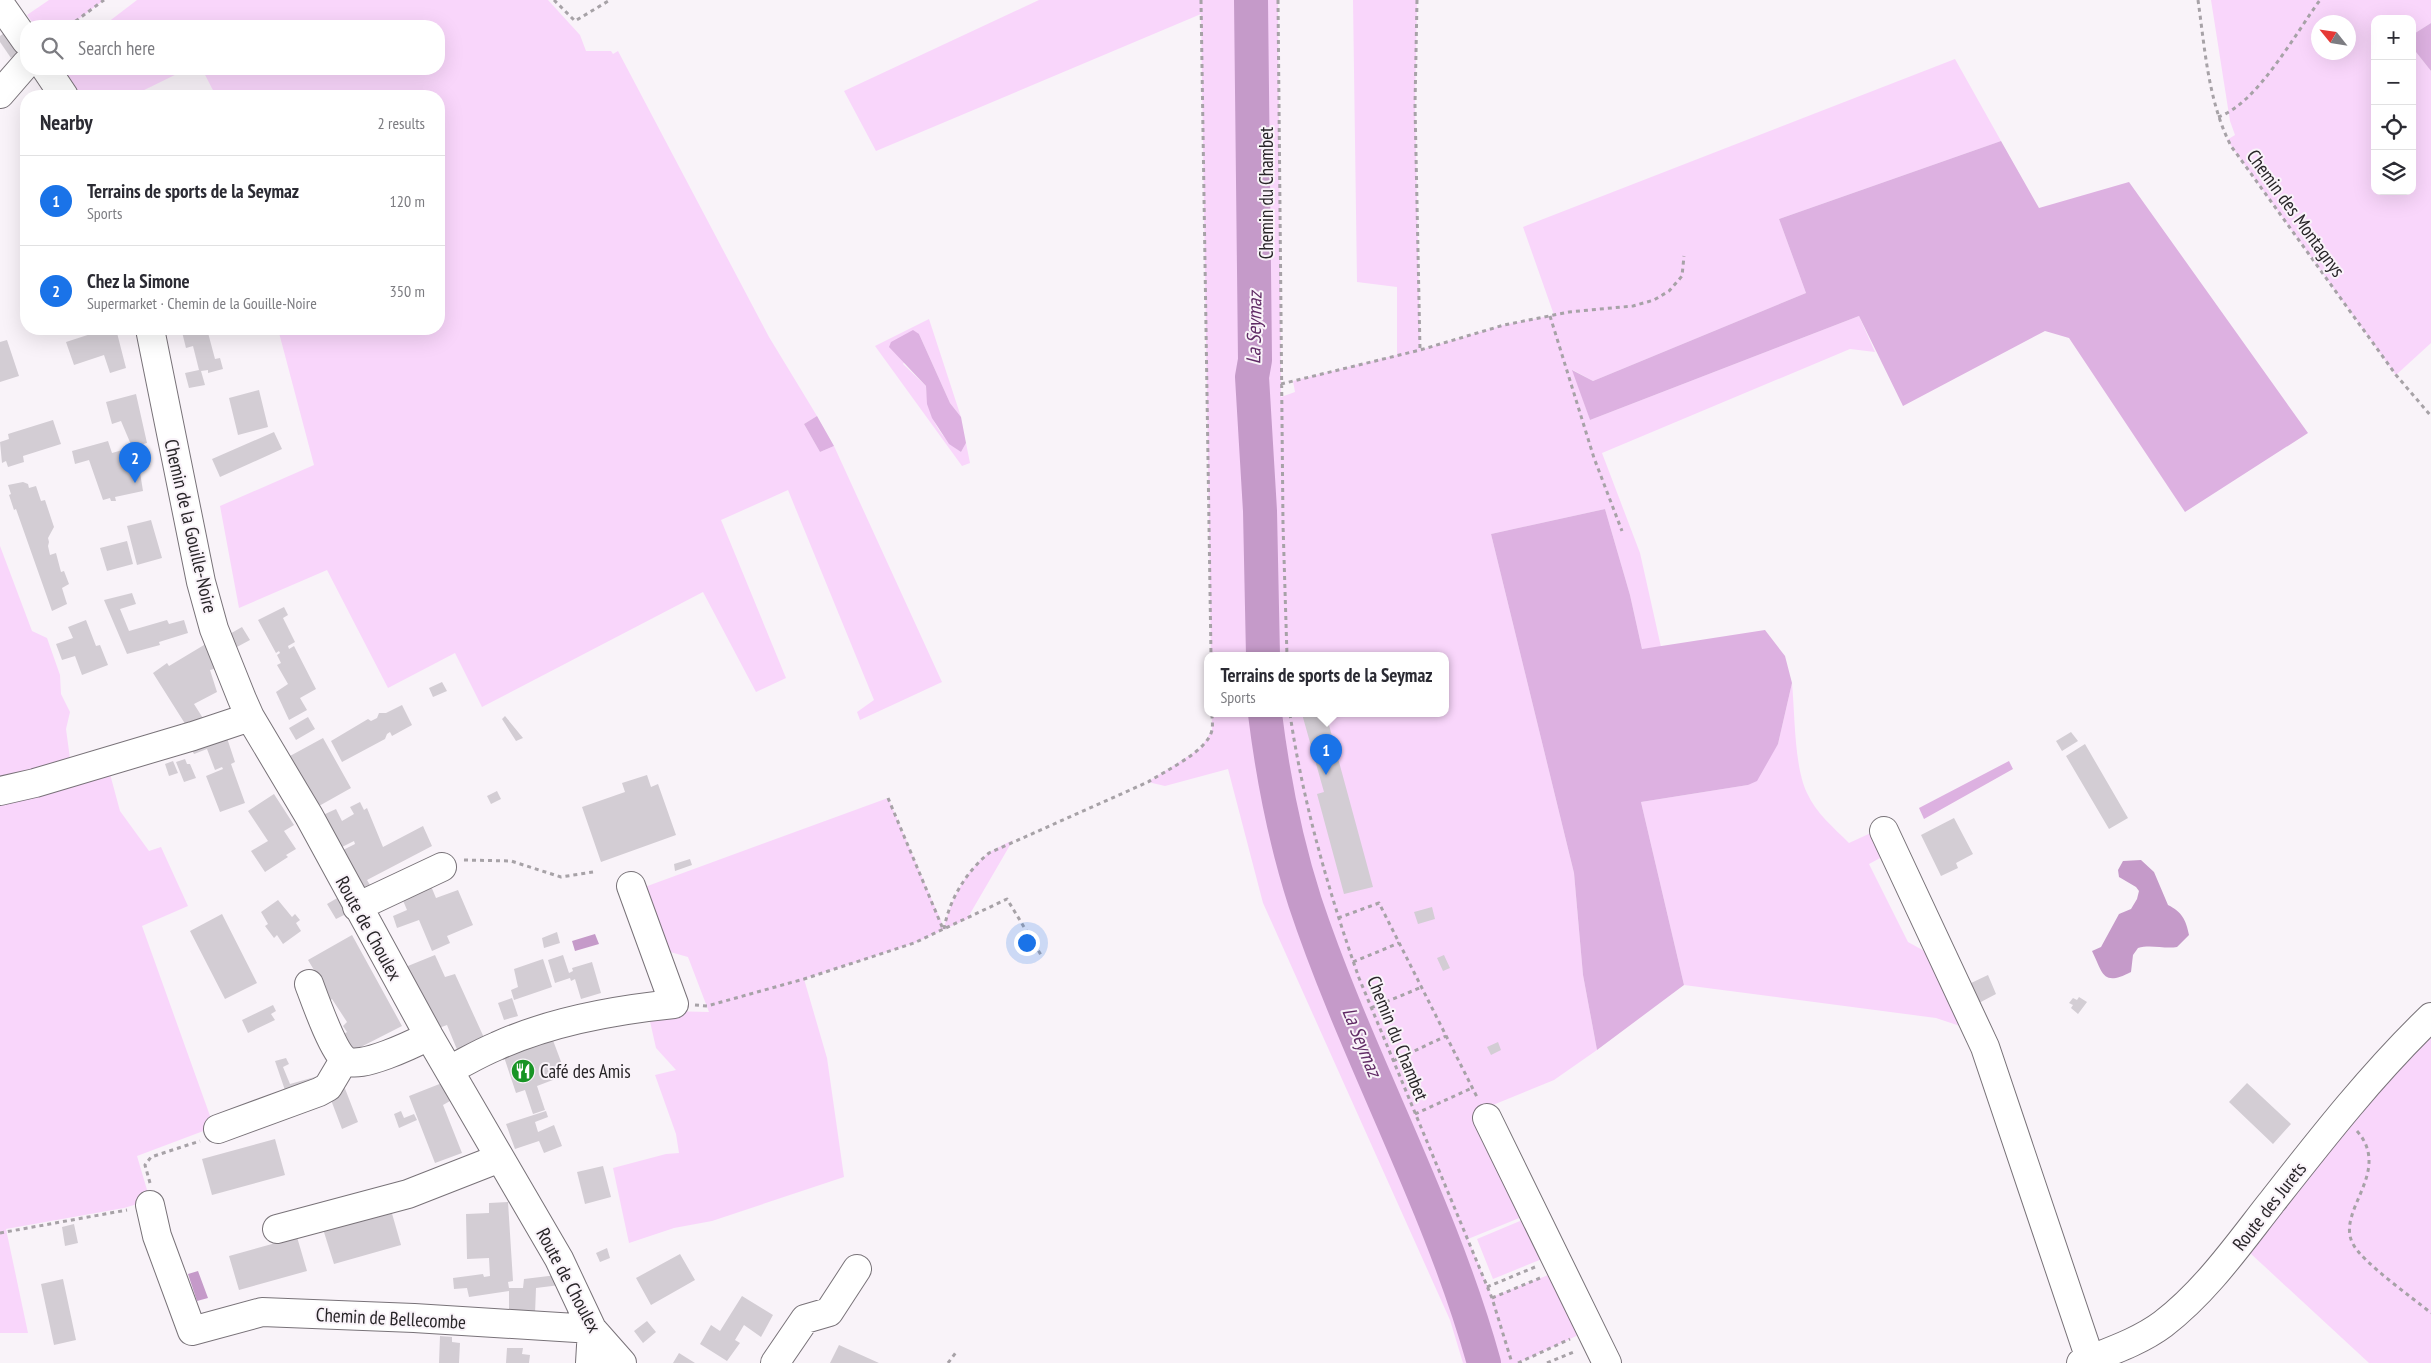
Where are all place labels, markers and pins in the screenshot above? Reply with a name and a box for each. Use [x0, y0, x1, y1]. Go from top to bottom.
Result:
pin: 2 [119, 442, 151, 483]
pin: 1 [1310, 734, 1342, 775]
restaurant icon: Café des Amis [510, 1058, 536, 1084]
place label: Café des Amis [540, 1059, 631, 1083]

